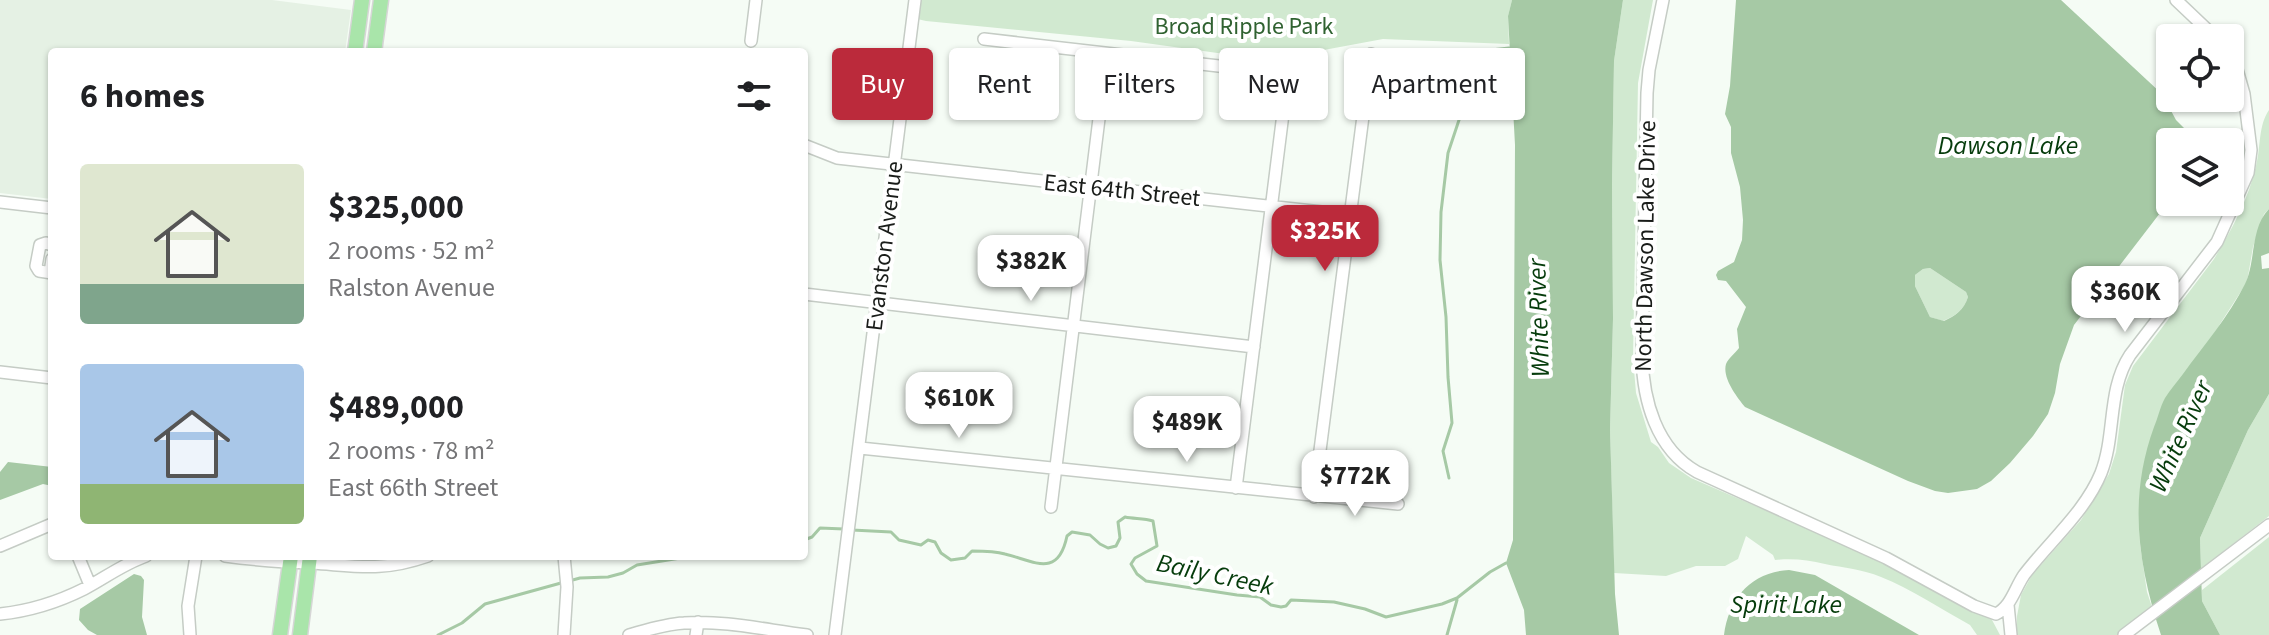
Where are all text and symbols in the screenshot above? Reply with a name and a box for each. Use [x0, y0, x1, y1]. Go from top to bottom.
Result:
park label: Broad Ripple Park [1155, 9, 1334, 44]
map controls [2156, 24, 2244, 216]
button: locate [2156, 24, 2244, 112]
chip: Buy [832, 48, 933, 120]
chip: Rent [949, 48, 1059, 120]
chip: Filters [1075, 48, 1203, 120]
chip: New [1219, 48, 1328, 120]
chip: Apartment [1344, 48, 1525, 120]
text: 6 homes [80, 72, 205, 121]
icon: filters [732, 74, 776, 118]
street label: North Dawson Lake Drive [1626, 120, 1665, 372]
water label: Dawson Lake [1938, 127, 2078, 164]
button: layers [2156, 128, 2244, 216]
street label: Evanston Avenue [857, 159, 912, 333]
street label: East 64th Street [1042, 165, 1202, 216]
text: $325,000 [328, 183, 464, 232]
icon: home [144, 196, 240, 292]
pin: $325K [1269, 205, 1381, 273]
text: $325K [1290, 212, 1360, 249]
text: 2 rooms · 52 m² [328, 232, 495, 269]
pin: $382K [975, 235, 1087, 303]
text: $382K [996, 242, 1066, 279]
water label: White River [1518, 257, 1559, 378]
pin: $360K [2069, 266, 2181, 334]
text: Ralston Avenue [328, 269, 495, 306]
text: $360K [2090, 273, 2160, 310]
pin: $610K [903, 372, 1015, 440]
water label: White River [2139, 373, 2222, 498]
text: $610K [924, 379, 994, 416]
text: $489,000 [328, 383, 464, 432]
icon: home [144, 396, 240, 492]
pin: $489K [1131, 396, 1243, 464]
text: $489K [1152, 403, 1222, 440]
text: 2 rooms · 78 m² [328, 432, 495, 469]
pin: $772K [1299, 450, 1411, 518]
text: $772K [1320, 457, 1390, 494]
text: East 66th Street [328, 469, 498, 506]
water label: Baily Creek [1153, 544, 1277, 605]
water label: Spirit Lake [1730, 586, 1842, 623]

